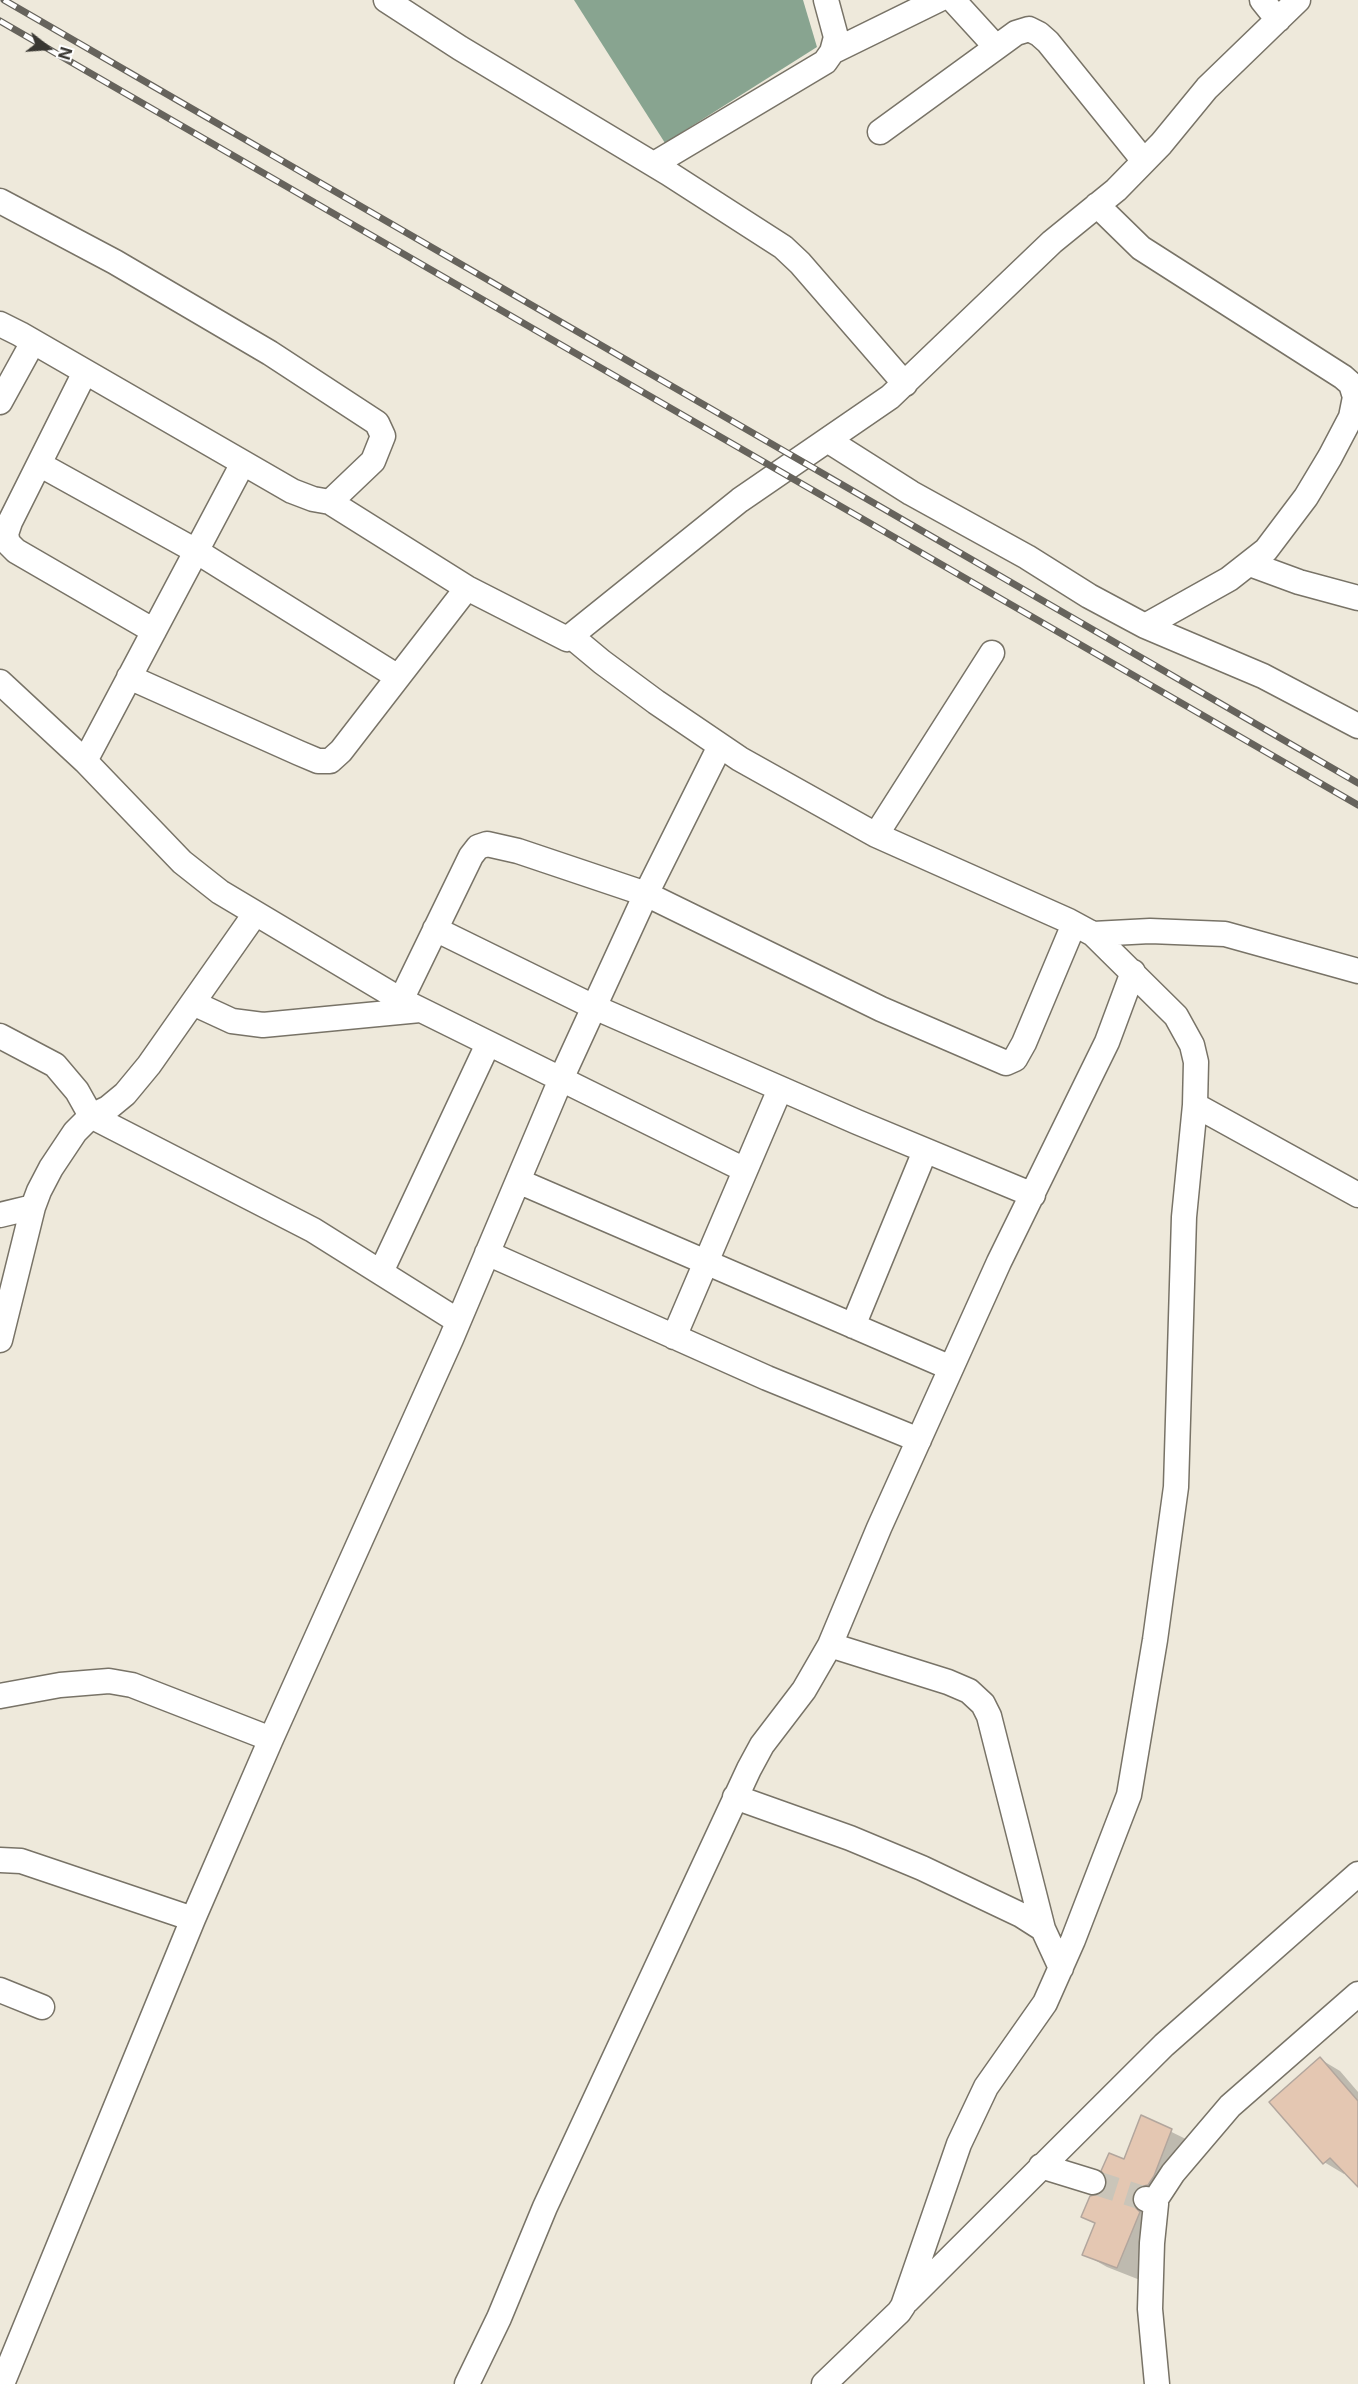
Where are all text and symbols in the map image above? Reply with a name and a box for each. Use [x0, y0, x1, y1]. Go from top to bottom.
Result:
north arrow [18, 18, 78, 78]
text: N [54, 44, 77, 62]

